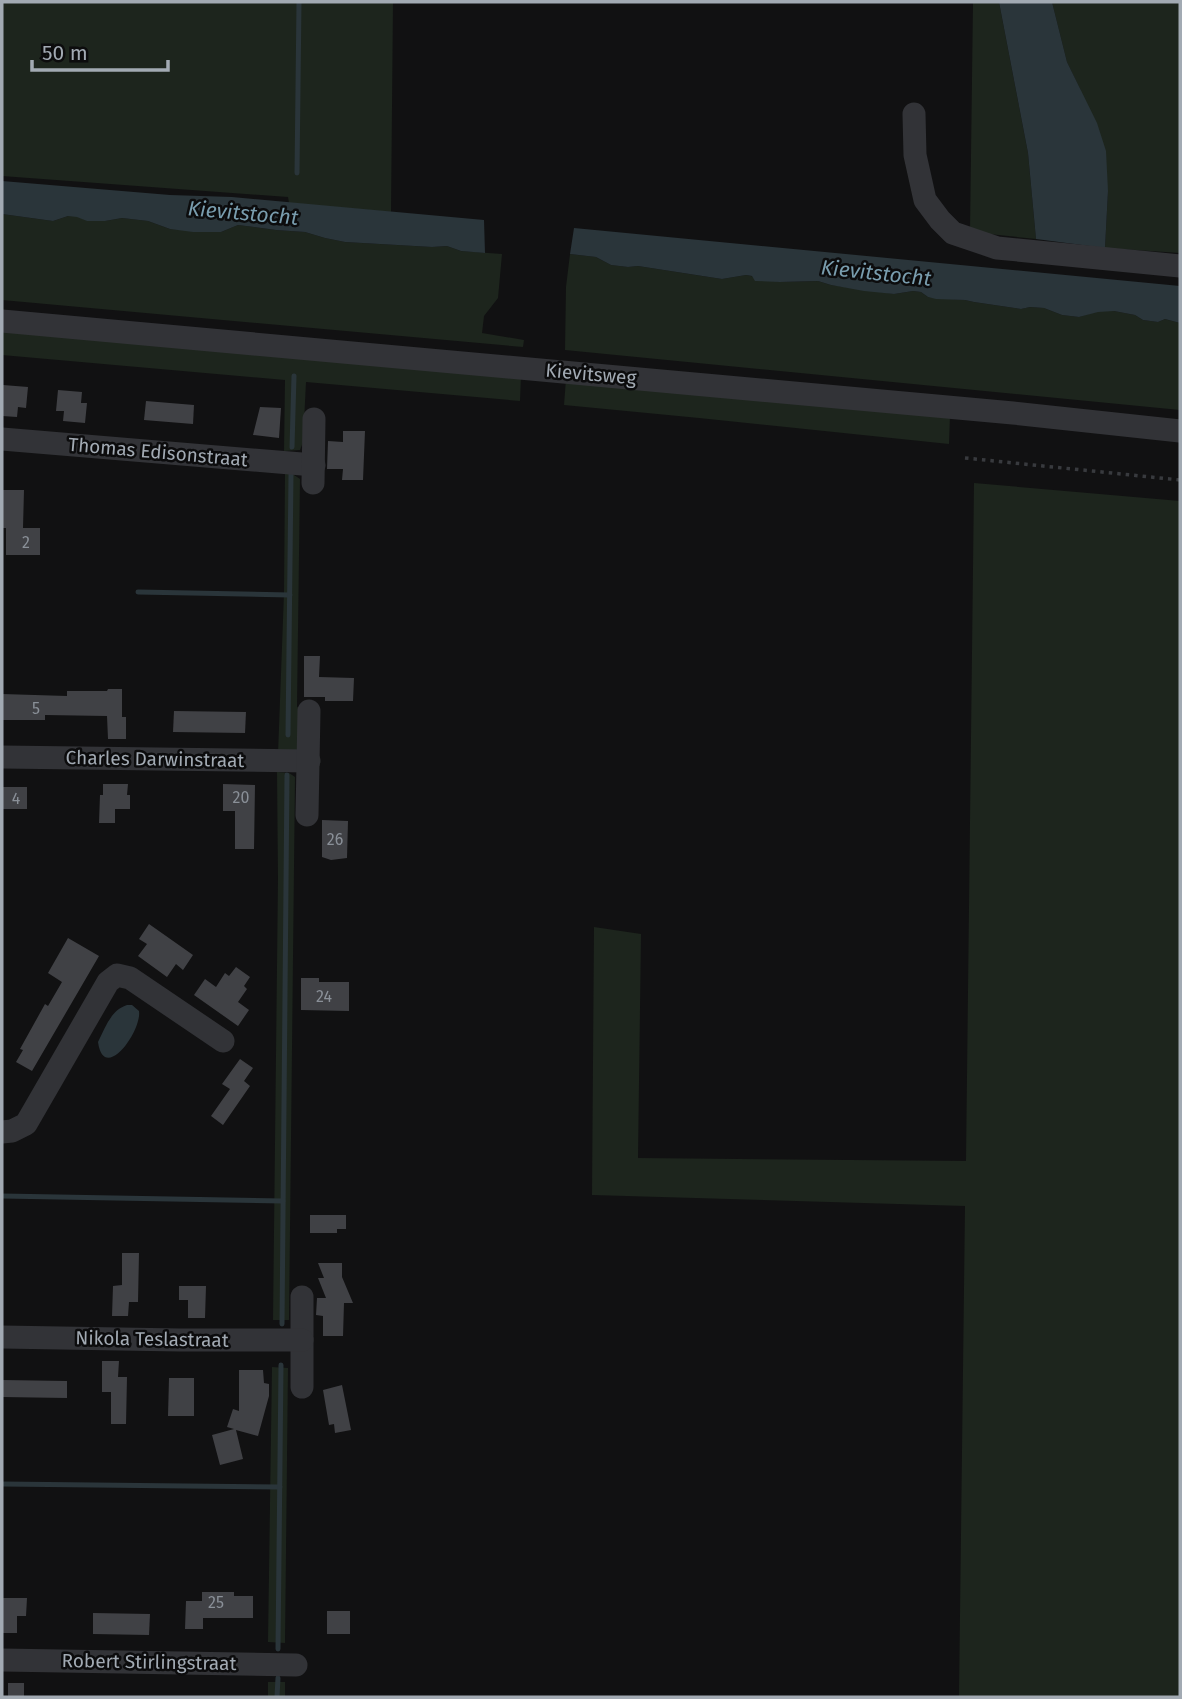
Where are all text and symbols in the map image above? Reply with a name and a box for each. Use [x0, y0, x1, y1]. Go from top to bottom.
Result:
scale bar [32, 28, 168, 72]
text: 50 m [42, 40, 88, 66]
water label: Kievitstocht [187, 195, 300, 231]
water label: Kievitstocht [820, 254, 933, 292]
street label: Kievitsweg [545, 359, 637, 389]
street label: Thomas Edisonstraat [67, 433, 249, 471]
house number: 2 [22, 533, 30, 552]
house number: 5 [32, 699, 40, 718]
street label: Charles Darwinstraat [65, 746, 245, 772]
house number: 20 [233, 788, 249, 807]
house number: 4 [12, 789, 21, 808]
house number: 26 [327, 830, 343, 849]
house number: 24 [316, 987, 332, 1006]
street label: Nikola Teslastraat [75, 1326, 229, 1352]
house number: 25 [208, 1593, 224, 1612]
street label: Robert Stirlingstraat [61, 1649, 237, 1675]

